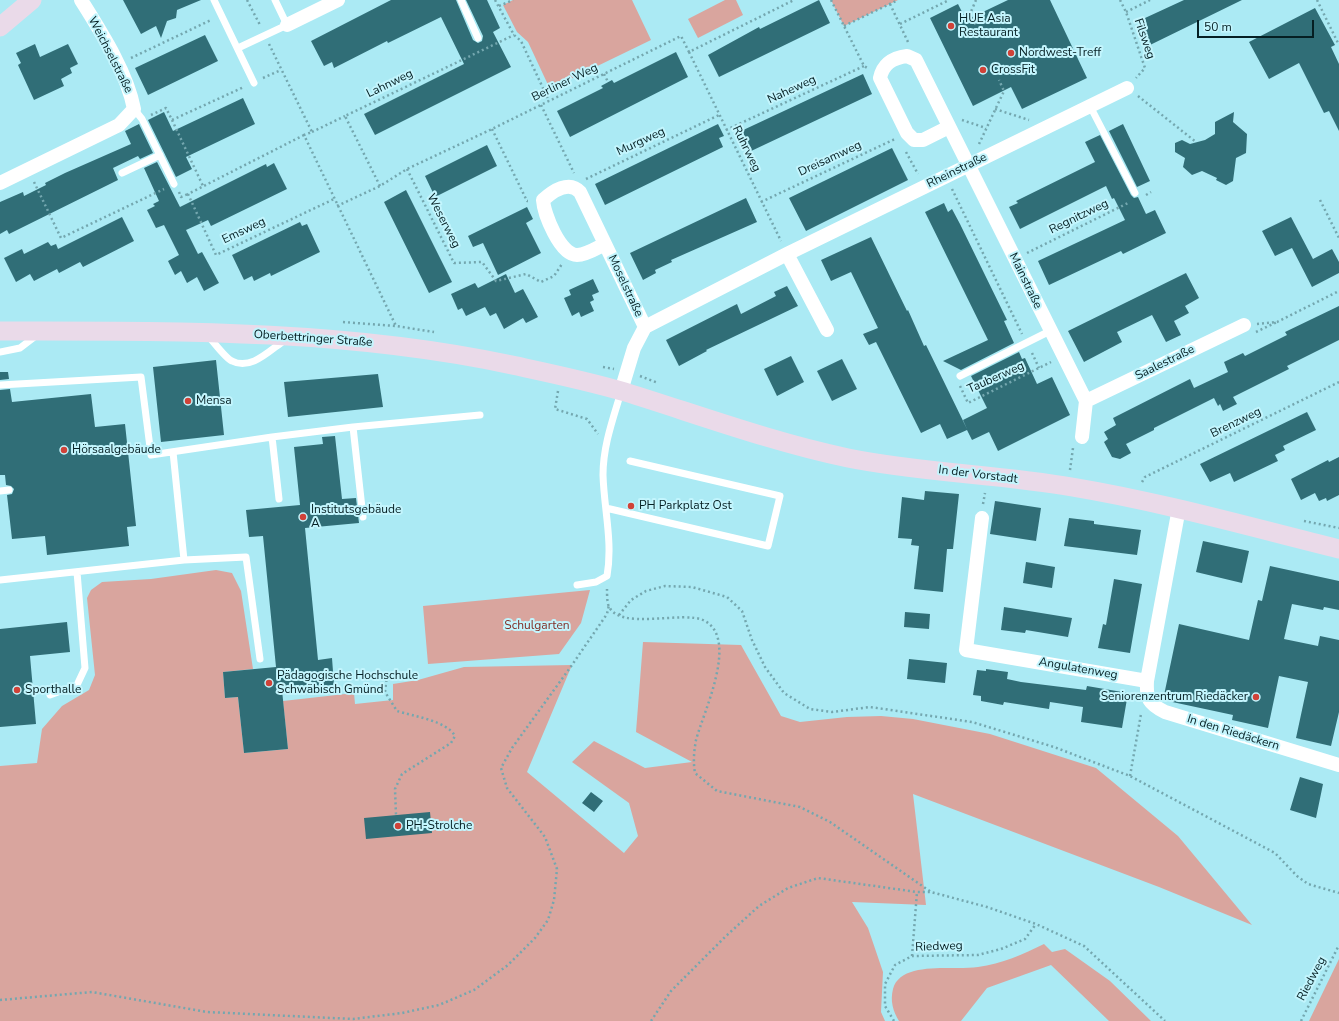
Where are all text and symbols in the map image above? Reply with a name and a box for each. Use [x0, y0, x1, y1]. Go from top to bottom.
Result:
place label: HUE Asia Restaurant [959, 12, 1018, 40]
scale bar [1199, 12, 1316, 38]
street label: Weichselstraße [85, 14, 135, 96]
street label: Filsweg [1130, 17, 1158, 61]
text: 50 m [1204, 19, 1232, 35]
marker: HUE Asia Restaurant [946, 21, 956, 31]
place label: Nordwest-Treff [1019, 46, 1101, 60]
marker: Nordwest-Treff [1006, 48, 1016, 58]
street label: Berliner Weg [530, 61, 600, 105]
place label: CrossFit [991, 63, 1035, 77]
marker: CrossFit [978, 65, 988, 75]
street label: Lahnweg [364, 67, 416, 101]
street label: Naheweg [765, 73, 819, 107]
street label: Ruhrweg [729, 124, 763, 174]
street label: Murgweg [615, 125, 667, 159]
street label: Dreisamweg [796, 138, 864, 180]
street label: Rheinstraße [925, 150, 989, 192]
street label: Weserweg [423, 191, 463, 251]
street label: Regnitzweg [1047, 196, 1111, 238]
street label: Emsweg [220, 215, 268, 247]
street label: Mainstraße [1005, 251, 1045, 311]
street label: Moselstraße [604, 253, 646, 319]
street label: Oberbettringer Straße [253, 328, 373, 350]
street label: Saalestraße [1133, 342, 1197, 384]
street label: Tauberweg [965, 359, 1027, 397]
place label: Mensa [196, 394, 232, 408]
marker: Mensa [183, 396, 193, 406]
street label: Brenzweg [1208, 405, 1264, 441]
place label: Hörsaalgebäude [72, 443, 161, 457]
marker: Hörsaalgebäude [59, 445, 69, 455]
street label: In der Vorstadt [938, 463, 1018, 487]
place label: PH Parkplatz Ost [639, 499, 732, 513]
marker: PH Parkplatz Ost [626, 501, 636, 511]
place label: Institutsgebäude A [311, 503, 401, 531]
marker: Institutsgebäude A [298, 512, 308, 522]
park label: Schulgarten [504, 619, 570, 633]
street label: Angulatenweg [1037, 655, 1119, 683]
place label: Pädagogische Hochschule Schwäbisch Gmünd [277, 669, 418, 697]
marker: Pädagogische Hochschule Schwäbisch Gmünd [264, 678, 274, 688]
place label: Sporthalle [25, 683, 81, 697]
marker: Sporthalle [12, 685, 22, 695]
place label: Seniorenzentrum Riedäcker [1101, 690, 1248, 704]
marker: Seniorenzentrum Riedäcker [1251, 692, 1261, 702]
street label: In den Riedäckern [1185, 712, 1281, 754]
place label: PH-Strolche [406, 819, 472, 833]
marker: PH-Strolche [393, 821, 403, 831]
street label: Riedweg [915, 939, 963, 955]
street label: Riedweg [1294, 955, 1330, 1003]

